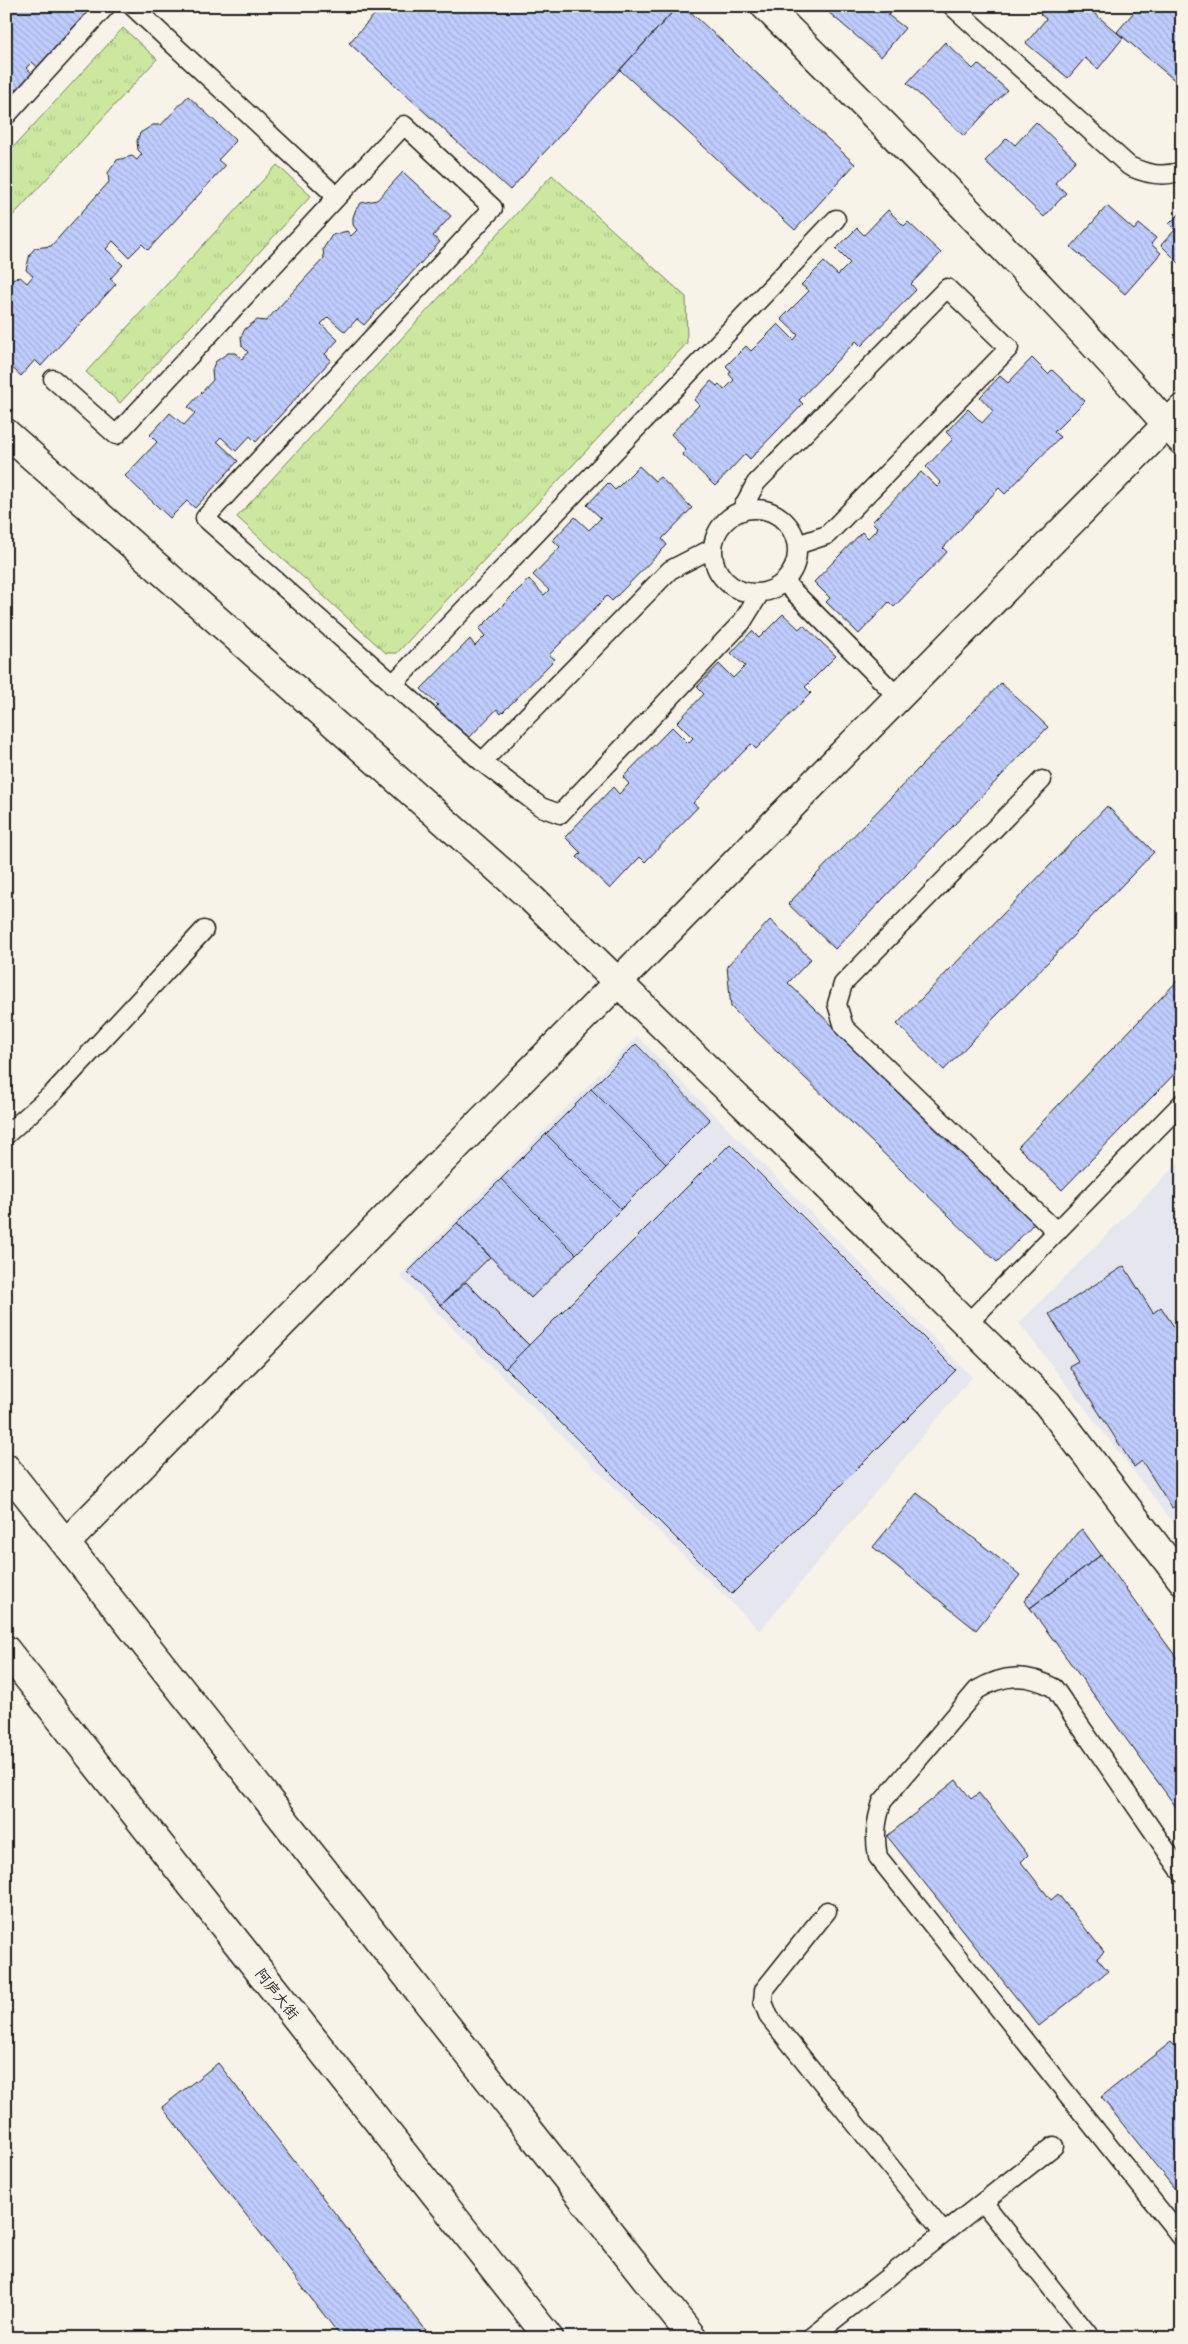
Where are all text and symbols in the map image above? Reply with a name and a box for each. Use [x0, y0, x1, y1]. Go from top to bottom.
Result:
street label: 阿庐大街 [251, 1965, 303, 2024]

